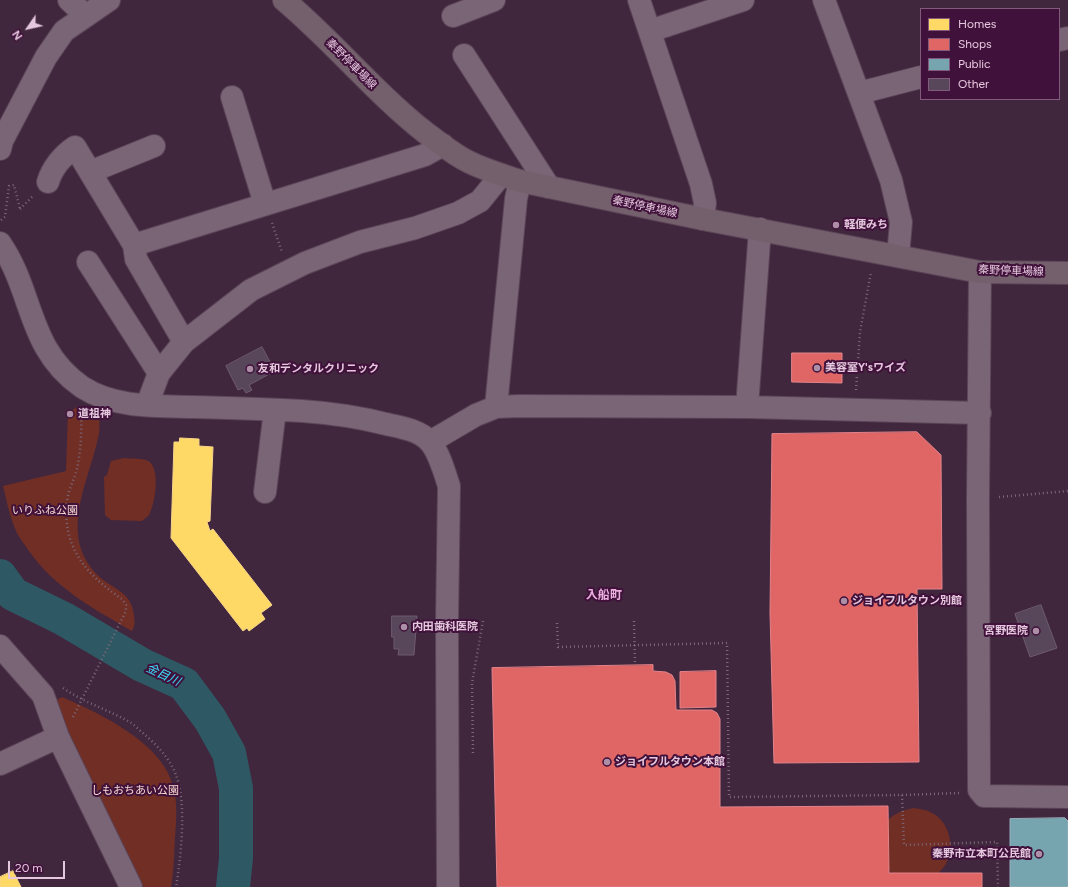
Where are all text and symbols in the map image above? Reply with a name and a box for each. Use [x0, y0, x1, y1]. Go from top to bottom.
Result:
north arrow [8, 8, 48, 48]
legend [920, 8, 1060, 100]
text: Homes [958, 17, 996, 31]
text: N [10, 28, 25, 42]
street label: 秦野停車場線 [323, 36, 379, 92]
text: Shops [958, 37, 992, 51]
text: Public [958, 57, 991, 71]
text: Other [958, 77, 989, 91]
street label: 秦野停車場線 [611, 194, 679, 220]
place label: 軽便みち [844, 218, 888, 232]
marker: 軽便みち [831, 220, 841, 230]
street label: 秦野停車場線 [978, 263, 1044, 279]
place label: 美容室Y'sワイズ [825, 361, 906, 375]
place label: 友和デンタルクリニック [258, 362, 379, 376]
marker: 美容室Y'sワイズ [812, 363, 822, 373]
marker: 友和デンタルクリニック [245, 364, 255, 374]
place label: 道祖神 [78, 407, 111, 421]
marker: 道祖神 [65, 409, 75, 419]
park label: いりふね公園 [12, 504, 78, 518]
district label: 入船町 [586, 588, 622, 602]
place label: ジョイフルタウン別館 [852, 594, 962, 608]
marker: ジョイフルタウン別館 [839, 596, 849, 606]
place label: 内田歯科医院 [412, 620, 478, 634]
marker: 内田歯科医院 [399, 622, 409, 632]
place label: 宮野医院 [984, 624, 1028, 638]
marker: 宮野医院 [1031, 626, 1041, 636]
water label: 金目川 [144, 661, 182, 689]
place label: ジョイフルタウン本館 [615, 755, 725, 769]
marker: ジョイフルタウン本館 [602, 757, 612, 767]
park label: しもおちあい公園 [91, 784, 179, 798]
place label: 秦野市立本町公民館 [932, 847, 1031, 861]
marker: 秦野市立本町公民館 [1034, 849, 1044, 859]
scale bar [10, 853, 67, 879]
text: 20 m [15, 861, 43, 875]

